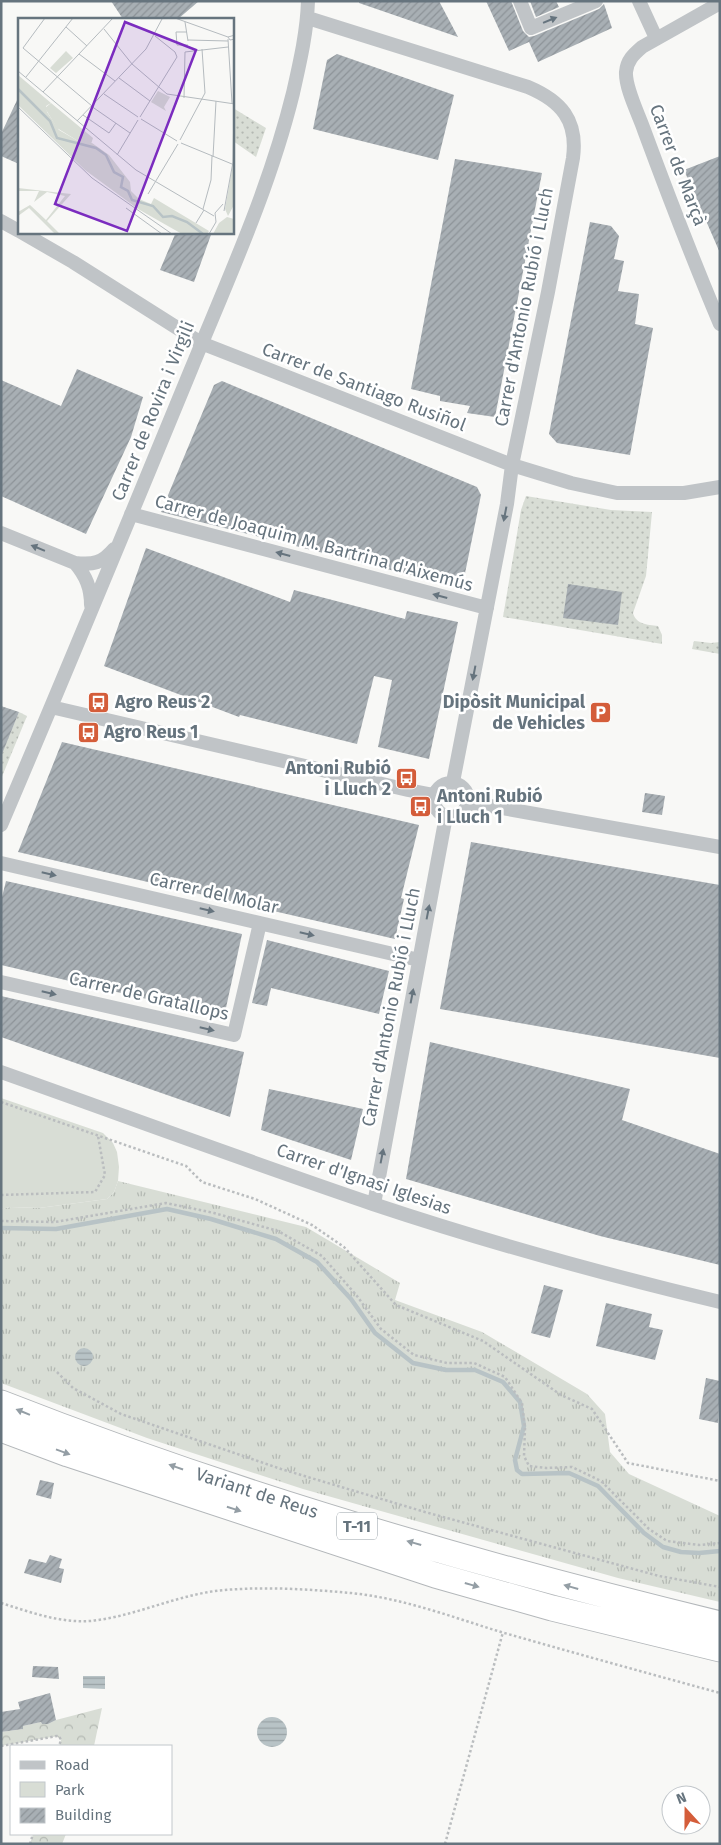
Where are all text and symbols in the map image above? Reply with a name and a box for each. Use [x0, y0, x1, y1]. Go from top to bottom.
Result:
one-way arrow [542, 16, 557, 24]
inset map [18, 18, 234, 234]
street label: Carrer de Marçà [645, 101, 711, 229]
street label: Carrer d'Antonio Rubió i Lluch [490, 186, 558, 428]
street label: Carrer de Rovira i Virgili [107, 318, 199, 504]
street label: Carrer de Santiago Rusiñol [259, 338, 469, 436]
street label: Carrer de Joaquim M. Bartrina d'Aixemús [152, 490, 476, 596]
one-way arrow [501, 506, 509, 521]
one-way arrow [30, 544, 45, 552]
one-way arrow [275, 550, 290, 558]
one-way arrow [432, 592, 447, 600]
one-way arrow [470, 666, 478, 682]
bus stop icon: Agro Reus 2 [87, 690, 111, 714]
place label: Agro Reus 2 [114, 691, 210, 713]
place label: Dipòsit Municipal de Vehicles [443, 691, 586, 734]
parking icon: Dipòsit Municipal de Vehicles [589, 700, 613, 724]
bus stop icon: Agro Reus 1 [76, 720, 100, 744]
place label: Agro Reus 1 [103, 721, 198, 743]
place label: Antoni Rubió i Lluch 2 [284, 757, 391, 800]
bus stop icon: Antoni Rubió i Lluch 2 [395, 766, 419, 790]
place label: Antoni Rubió i Lluch 1 [436, 785, 543, 828]
bus stop icon: Antoni Rubió i Lluch 1 [409, 794, 433, 818]
street label: Carrer del Molar [147, 867, 281, 919]
one-way arrow [41, 870, 56, 878]
street label: Carrer d'Antonio Rubió i Lluch [357, 886, 425, 1128]
one-way arrow [424, 904, 432, 920]
one-way arrow [200, 907, 216, 915]
one-way arrow [300, 930, 315, 938]
street label: Carrer de Gratallops [67, 967, 231, 1025]
one-way arrow [409, 988, 417, 1004]
one-way arrow [41, 989, 56, 997]
one-way arrow [200, 1025, 215, 1033]
street label: Carrer d'Ignasi Iglesias [274, 1139, 454, 1219]
one-way arrow [379, 1147, 387, 1163]
one-way arrow [15, 1408, 30, 1416]
one-way arrow [56, 1448, 71, 1456]
one-way arrow [168, 1463, 183, 1471]
street label: Variant de Reus [193, 1463, 321, 1523]
one-way arrow [227, 1505, 242, 1513]
road number: T-11 [337, 1512, 377, 1540]
one-way arrow [407, 1539, 422, 1547]
one-way arrow [465, 1582, 480, 1590]
one-way arrow [563, 1582, 578, 1590]
legend [10, 1745, 172, 1835]
text: Road [55, 1756, 90, 1774]
text: Park [55, 1781, 85, 1799]
north arrow [661, 1785, 711, 1835]
text: N [674, 1789, 689, 1808]
text: Building [55, 1806, 111, 1824]

